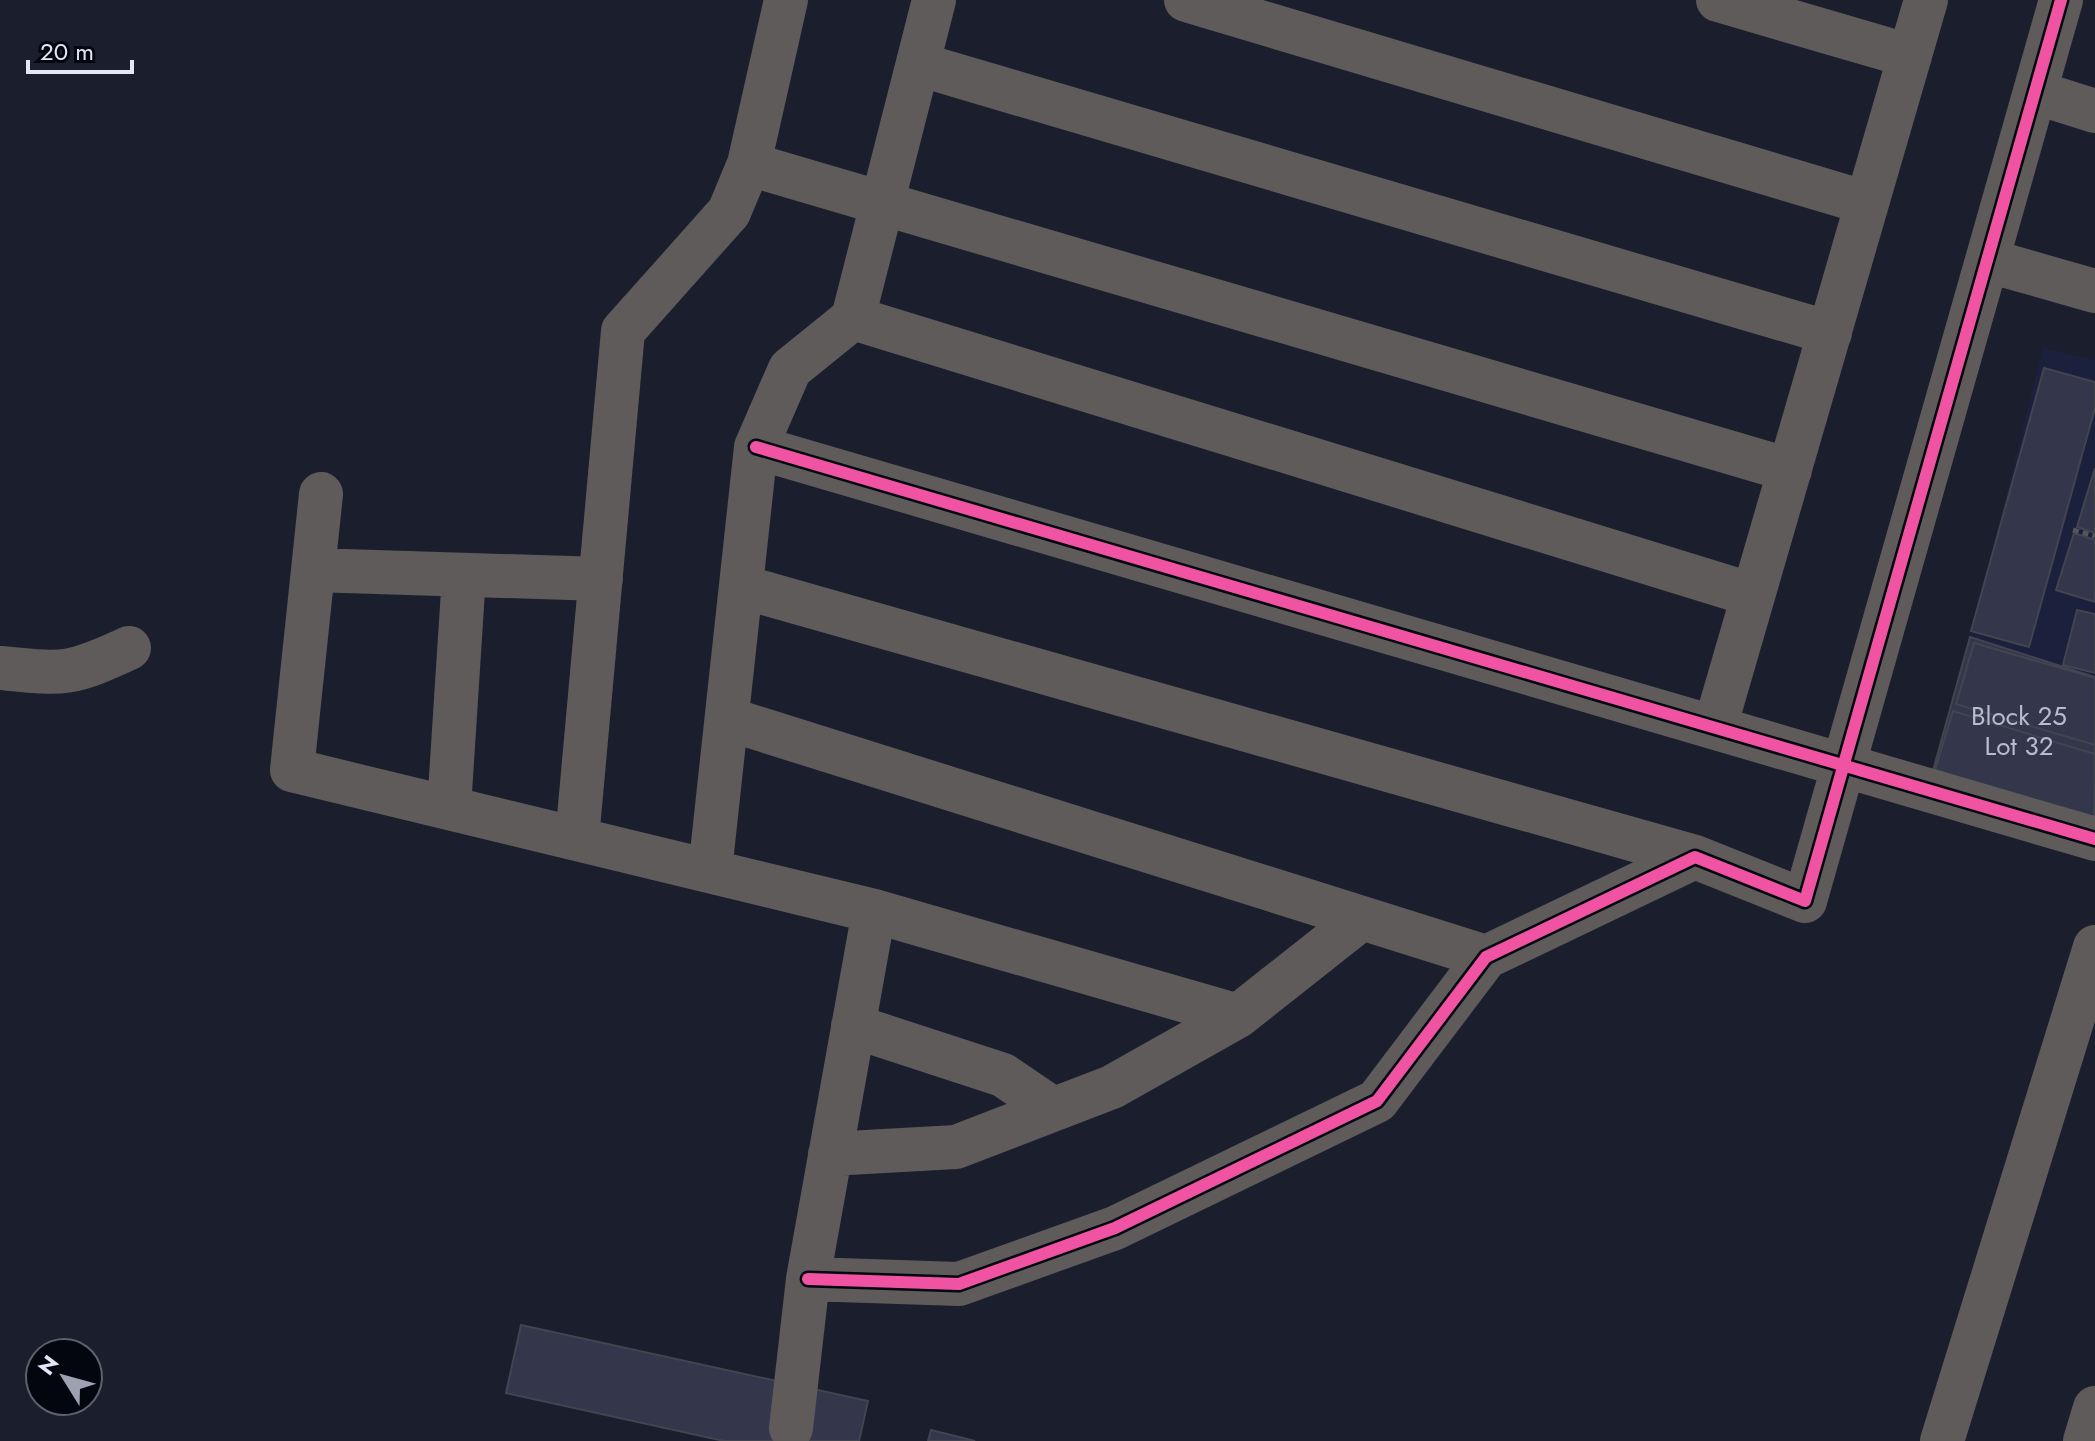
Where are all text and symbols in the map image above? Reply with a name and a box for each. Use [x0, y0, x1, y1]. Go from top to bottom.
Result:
scale bar [28, 24, 132, 74]
text: 20 m [40, 34, 94, 69]
house number: Block 25 Lot 32 [1971, 697, 2067, 765]
north arrow [24, 1337, 104, 1417]
text: N [30, 1348, 66, 1382]

